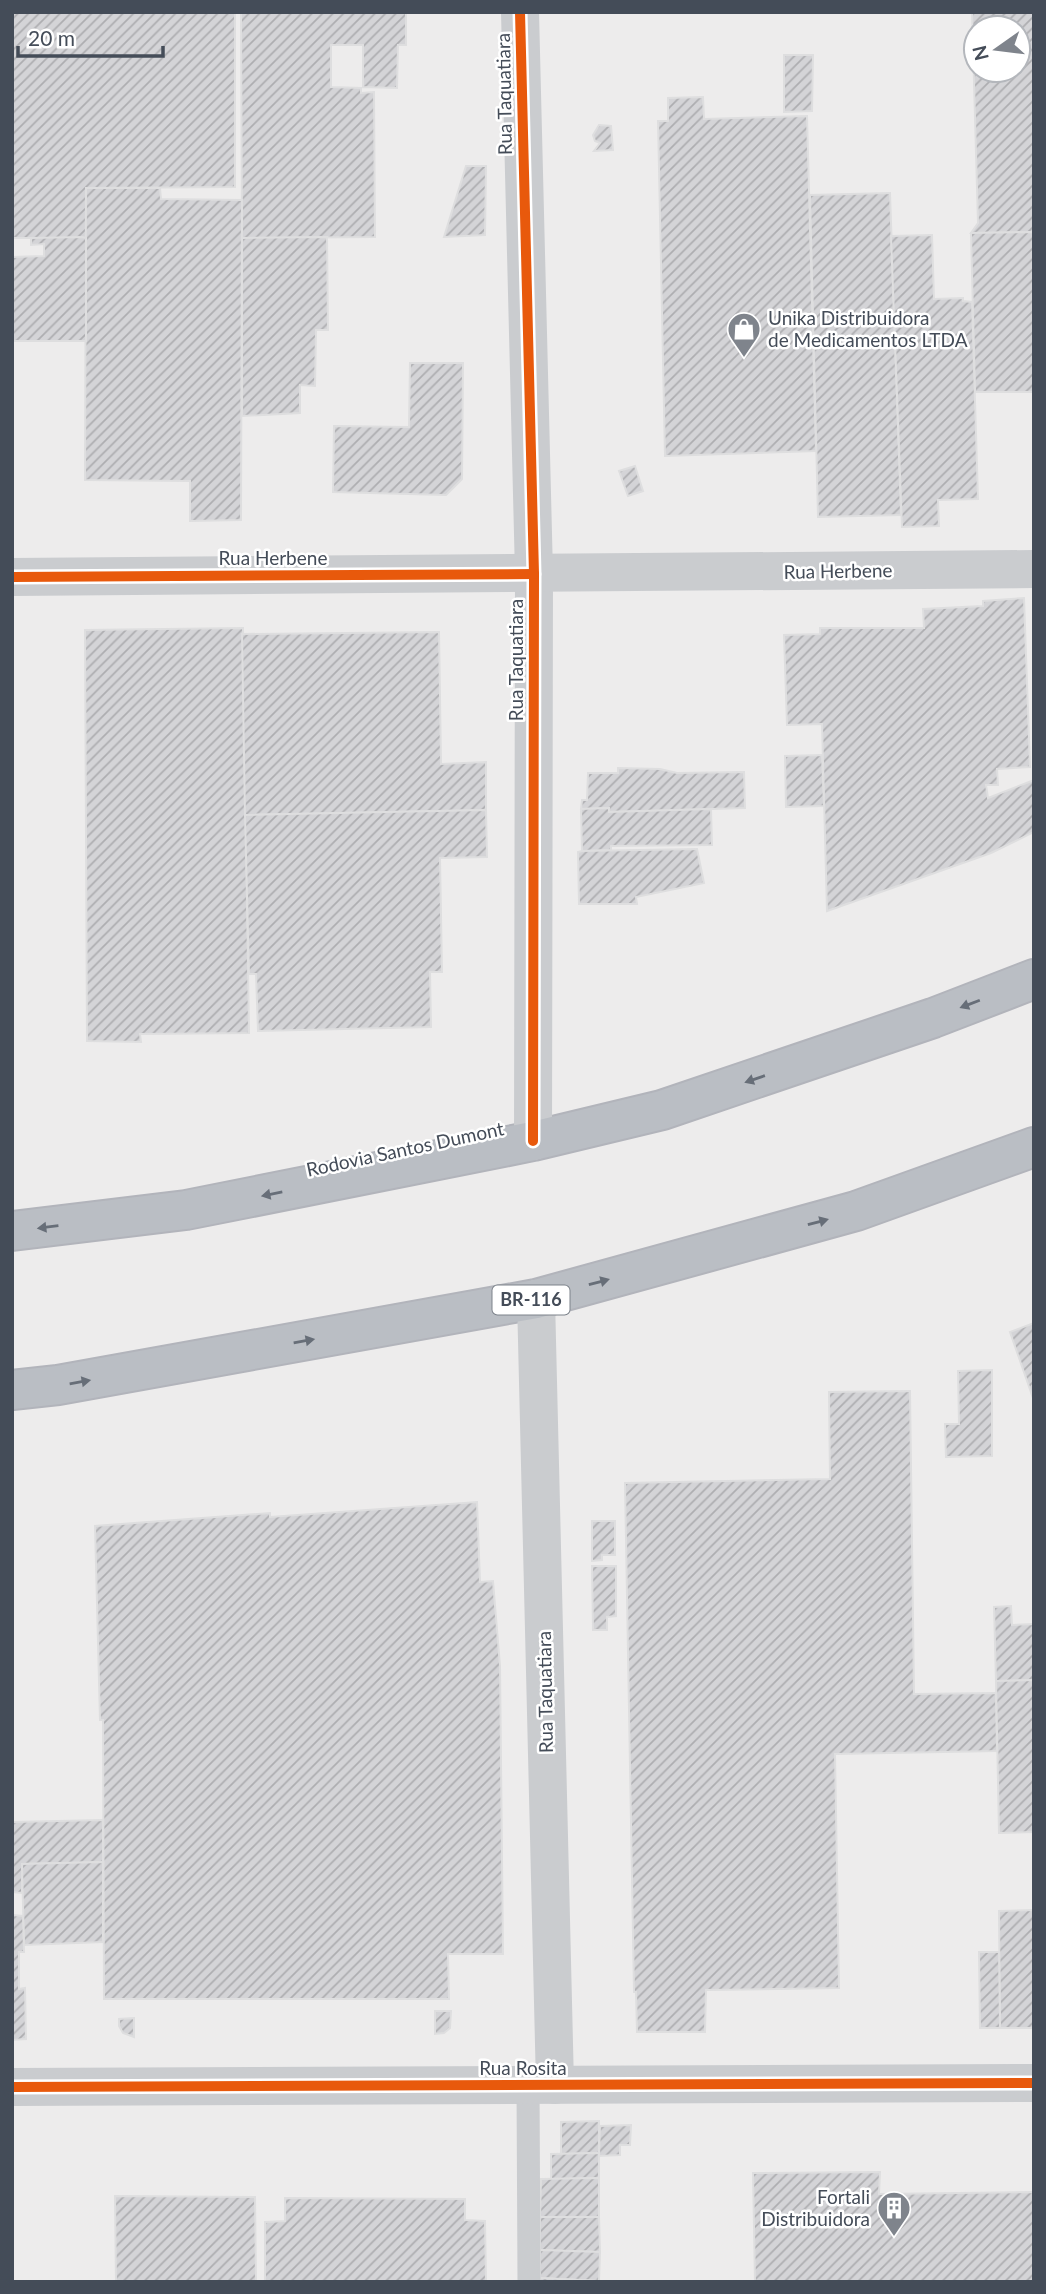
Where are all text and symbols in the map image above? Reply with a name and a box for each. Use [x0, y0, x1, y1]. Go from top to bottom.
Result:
scale bar [18, 14, 163, 58]
north arrow [962, 14, 1032, 84]
text: 20 m [28, 25, 75, 50]
street label: Rua Taquatiara [491, 33, 516, 155]
text: N [967, 43, 993, 63]
place label: Unika Distribuidora de Medicamentos LTDA [768, 306, 968, 351]
shop icon: Unika Distribuidora de Medicamentos LTDA [725, 310, 763, 359]
street label: Rua Herbene [219, 546, 327, 569]
street label: Rua Herbene [783, 558, 893, 583]
street label: Rua Taquatiara [504, 599, 527, 721]
one-way arrow [960, 998, 981, 1009]
one-way arrow [745, 1074, 766, 1084]
street label: Rodovia Santos Dumont [304, 1116, 506, 1181]
one-way arrow [261, 1188, 283, 1199]
one-way arrow [807, 1216, 829, 1227]
one-way arrow [36, 1222, 58, 1233]
one-way arrow [588, 1276, 610, 1287]
road number: BR-116 [492, 1286, 570, 1315]
one-way arrow [293, 1335, 315, 1346]
one-way arrow [69, 1376, 91, 1387]
street label: Rua Taquatiara [532, 1631, 557, 1753]
street label: Rua Rosita [479, 2056, 567, 2079]
place label: Fortali Distribuidora [761, 2185, 870, 2230]
building icon: Fortali Distribuidora [875, 2189, 913, 2238]

